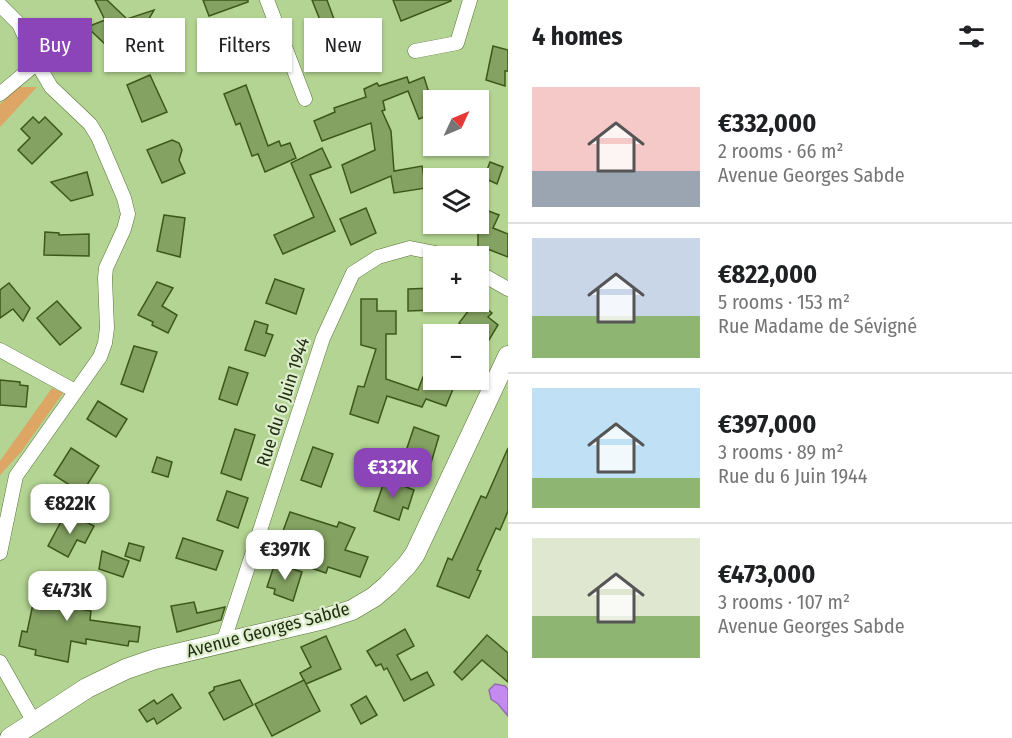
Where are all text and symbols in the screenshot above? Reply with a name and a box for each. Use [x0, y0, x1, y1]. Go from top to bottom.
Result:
chip: Buy [18, 18, 92, 72]
chip: Rent [104, 18, 185, 72]
chip: Filters [197, 18, 292, 72]
chip: New [304, 18, 382, 72]
icon: filters [955, 20, 988, 53]
text: 4 homes [532, 21, 623, 52]
north arrow [423, 90, 489, 156]
map controls [423, 90, 489, 390]
text: €332,000 [718, 108, 816, 139]
icon: home [580, 111, 652, 183]
text: 2 rooms · 66 m² [718, 139, 844, 163]
text: Avenue Georges Sabde [718, 163, 905, 187]
button: layers [423, 168, 489, 234]
button: + [423, 246, 489, 312]
text: €822,000 [718, 259, 817, 290]
icon: home [580, 262, 652, 334]
text: 5 rooms · 153 m² [718, 290, 850, 314]
text: Rue Madame de Sévigné [718, 314, 917, 338]
button: − [423, 324, 489, 390]
street label: Rue du 6 Juin 1944 [252, 334, 314, 469]
text: €397,000 [718, 409, 816, 440]
icon: home [580, 412, 652, 484]
text: 3 rooms · 89 m² [718, 440, 843, 464]
pin: €332K [351, 448, 435, 499]
text: €332K [368, 455, 418, 479]
text: Rue du 6 Juin 1944 [718, 464, 867, 488]
pin: €822K [28, 484, 112, 535]
text: €822K [44, 491, 96, 515]
pin: €397K [243, 530, 327, 581]
text: €397K [260, 537, 310, 561]
text: €473,000 [718, 559, 815, 590]
icon: home [580, 562, 652, 634]
pin: €473K [25, 571, 109, 622]
text: €473K [42, 578, 92, 602]
text: 3 rooms · 107 m² [718, 590, 850, 614]
street label: Avenue Georges Sabde [184, 598, 352, 662]
text: Avenue Georges Sabde [718, 614, 905, 638]

